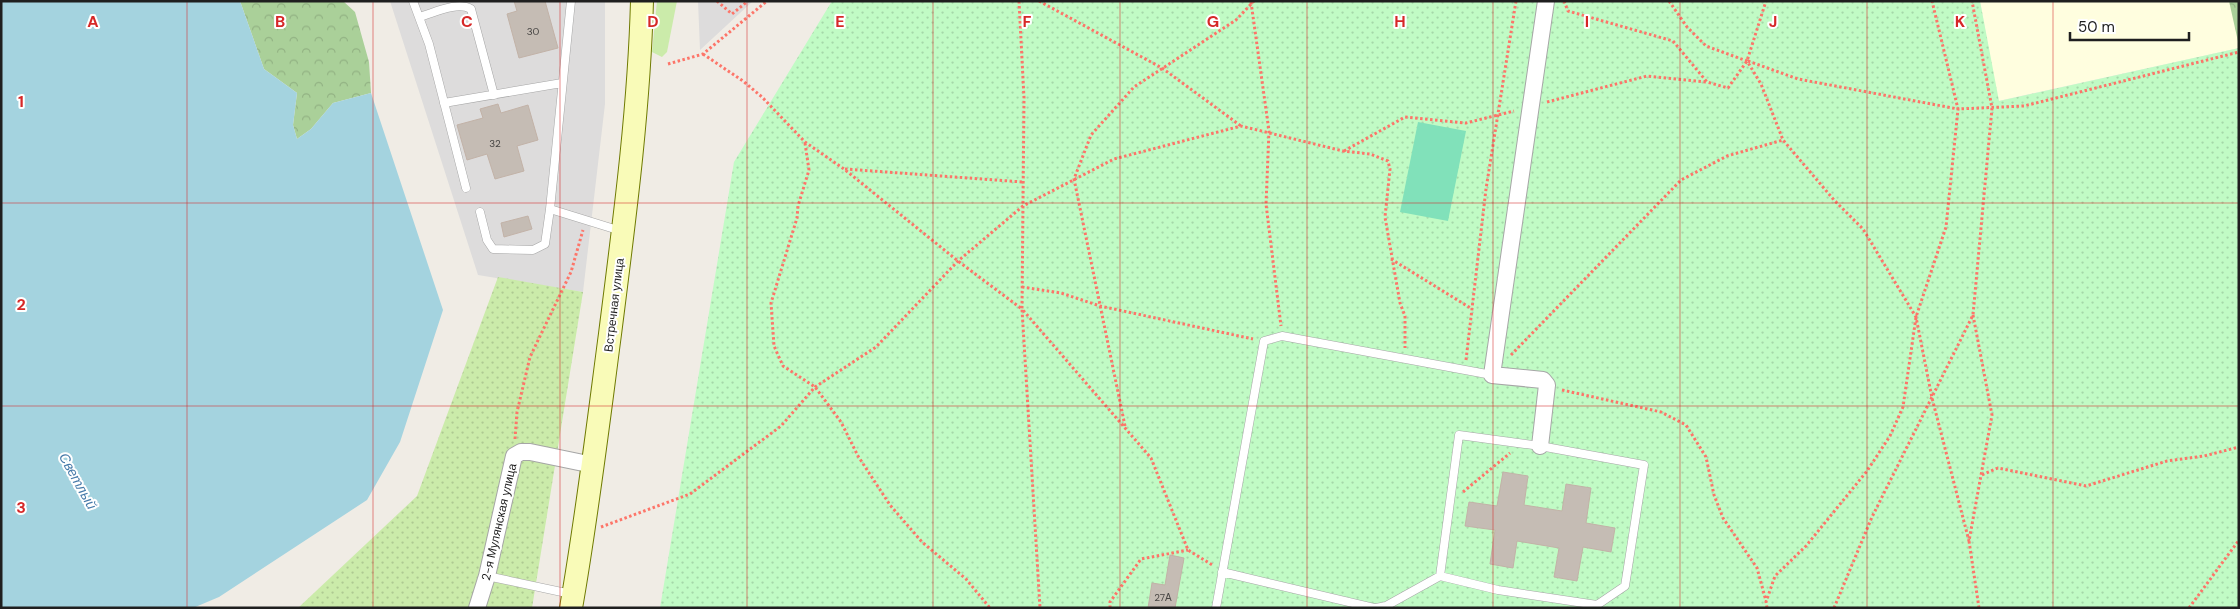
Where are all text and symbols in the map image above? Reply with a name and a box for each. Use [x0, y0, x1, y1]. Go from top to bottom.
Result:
scale bar [2070, 10, 2189, 42]
text: A [87, 11, 99, 32]
text: B [275, 11, 285, 32]
text: C [461, 11, 473, 32]
text: D [647, 11, 659, 32]
text: E [835, 11, 845, 32]
text: F [1023, 11, 1032, 32]
text: G [1207, 11, 1219, 32]
text: H [1394, 11, 1406, 32]
text: I [1585, 11, 1589, 32]
text: J [1769, 11, 1777, 32]
text: K [1955, 11, 1966, 32]
text: 50 m [2078, 17, 2115, 37]
house number: 30 [527, 25, 540, 38]
text: 1 [18, 91, 24, 112]
house number: 32 [489, 137, 501, 150]
street label: Встречная улица [600, 257, 628, 353]
text: 2 [16, 294, 26, 315]
water label: Светлый [55, 449, 101, 513]
street label: 2-я Мулянская улица [478, 461, 520, 582]
text: 3 [16, 497, 26, 518]
house number: 27А [1154, 591, 1172, 604]

